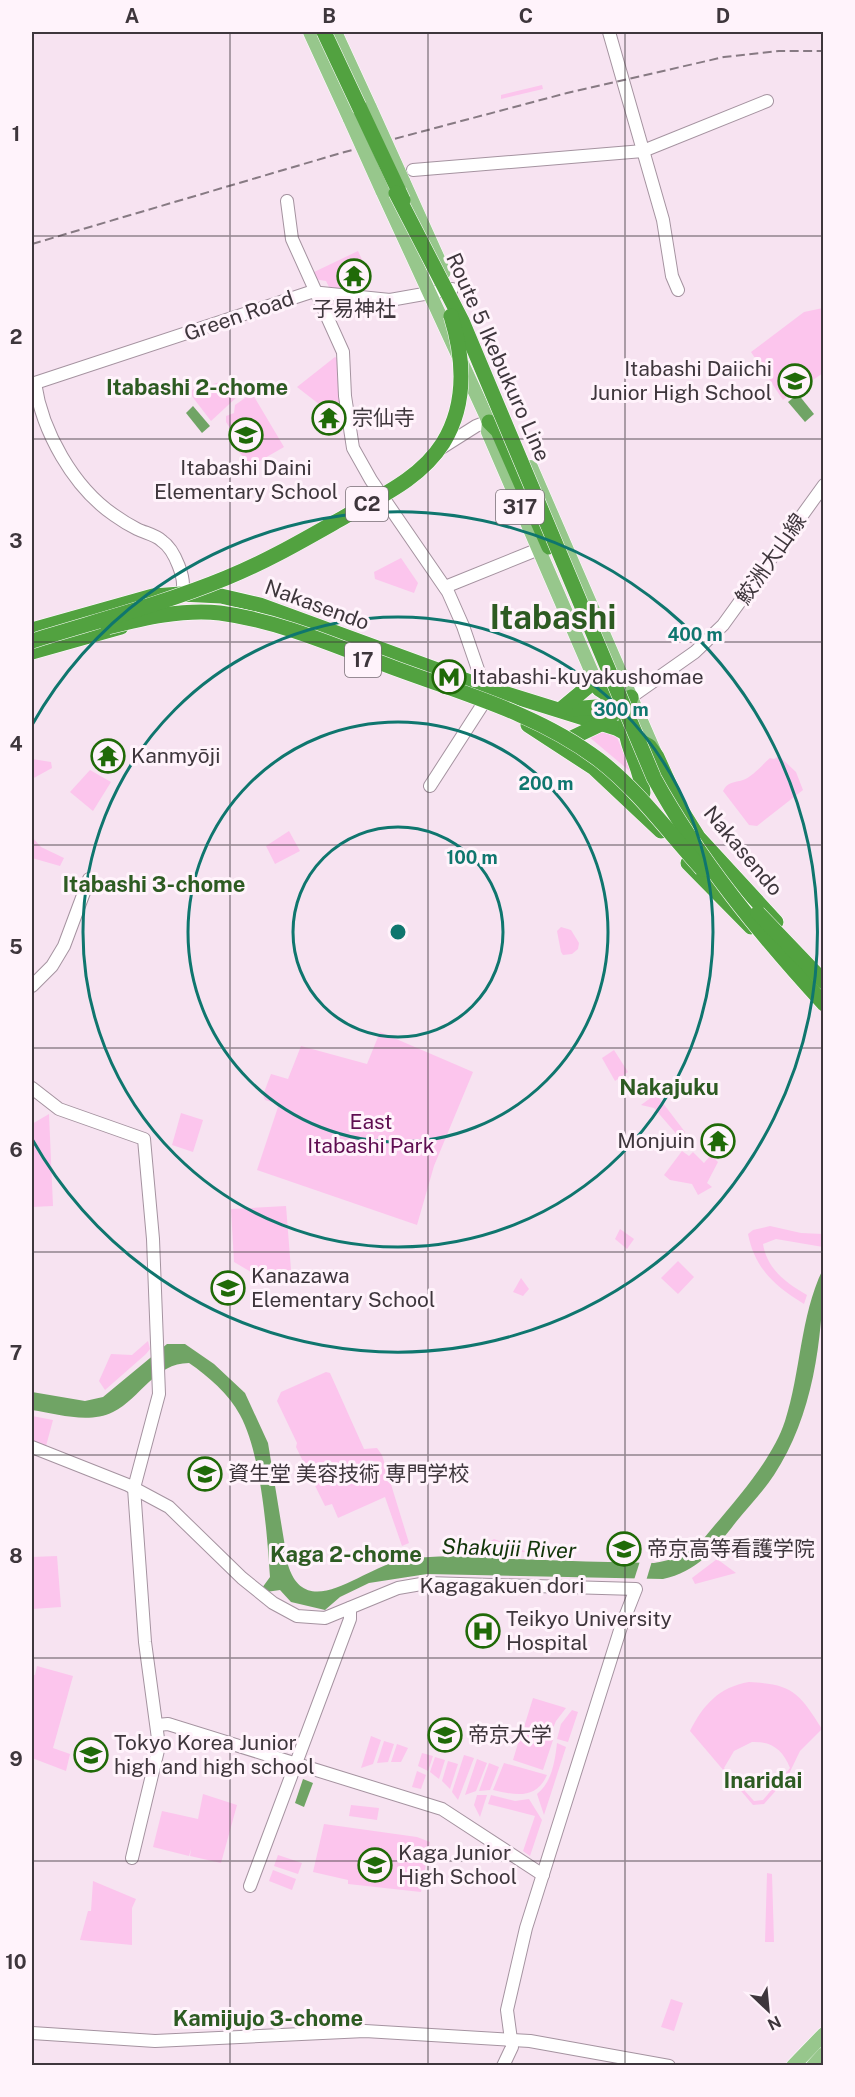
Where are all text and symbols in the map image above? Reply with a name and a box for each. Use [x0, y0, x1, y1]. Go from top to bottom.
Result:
text: A [125, 4, 139, 28]
text: B [322, 4, 336, 28]
text: C [519, 4, 533, 28]
text: D [716, 4, 730, 28]
text: 1 [12, 122, 20, 146]
street label: Route 5 Ikebukuro Line [441, 249, 556, 465]
temple icon: 子易神社 [336, 258, 372, 294]
street label: Green Road [181, 285, 297, 346]
place label: 子易神社 [312, 296, 396, 321]
text: 2 [10, 325, 22, 349]
place label: Itabashi Daiichi Junior High School [590, 356, 772, 405]
school or university icon: Itabashi Daiichi Junior High School [777, 363, 813, 399]
district label: Itabashi 2-chome [106, 374, 288, 400]
temple icon: 宗仙寺 [311, 400, 347, 436]
place label: 宗仙寺 [352, 405, 415, 430]
school or university icon: Itabashi Daini Elementary School [228, 417, 264, 453]
place label: Itabashi Daini Elementary School [154, 455, 338, 504]
road number: C2 [346, 487, 388, 521]
road number: 317 [496, 490, 544, 524]
street label: 鮫洲大山線 [730, 509, 811, 609]
text: 3 [9, 529, 23, 553]
street label: Nakasendo [261, 574, 373, 635]
district label: Itabashi [490, 598, 616, 636]
text: 400 m [667, 624, 723, 645]
road number: 17 [345, 643, 381, 677]
metro station icon: Itabashi-kuyakushomae [431, 659, 467, 695]
place label: Itabashi-kuyakushomae [472, 664, 704, 689]
text: 300 m [593, 699, 649, 720]
text: 4 [9, 732, 23, 756]
temple icon: Kanmyōji [90, 738, 126, 774]
place label: Kanmyōji [131, 743, 220, 768]
text: 200 m [519, 773, 573, 794]
street label: Nakasendo [699, 801, 788, 901]
text: 100 m [446, 847, 498, 868]
district label: Itabashi 3-chome [63, 871, 245, 897]
centre of rings [388, 922, 408, 942]
text: 5 [9, 935, 23, 959]
district label: Nakajuku [619, 1074, 719, 1100]
park label: East Itabashi Park [307, 1109, 435, 1158]
temple icon: Monjuin [700, 1123, 736, 1159]
place label: Monjuin [617, 1128, 695, 1153]
text: 6 [9, 1138, 23, 1162]
place label: Kanazawa Elementary School [251, 1263, 435, 1312]
school or university icon: Kanazawa Elementary School [210, 1270, 246, 1306]
text: 7 [10, 1341, 22, 1365]
school or university icon: 資生堂 美容技術 専門学校 [187, 1456, 223, 1492]
place label: 資生堂 美容技術 専門学校 [228, 1461, 469, 1486]
school or university icon: 帝京高等看護学院 [606, 1531, 642, 1567]
water label: Shakujii River [441, 1533, 578, 1563]
place label: 帝京高等看護学院 [647, 1536, 815, 1561]
district label: Kaga 2-chome [270, 1541, 422, 1567]
text: 8 [9, 1544, 23, 1568]
street label: Kagagakuen dori [420, 1573, 584, 1598]
place label: Teikyo University Hospital [506, 1606, 672, 1655]
hospital icon: Teikyo University Hospital [465, 1613, 501, 1649]
school or university icon: 帝京大学 [427, 1717, 463, 1753]
place label: 帝京大学 [468, 1722, 552, 1747]
place label: Tokyo Korea Junior high and high school [114, 1730, 315, 1779]
school or university icon: Tokyo Korea Junior high and high school [73, 1737, 109, 1773]
text: 9 [9, 1747, 23, 1771]
district label: Inaridai [724, 1767, 802, 1793]
place label: Kaga Junior High School [398, 1840, 517, 1889]
school or university icon: Kaga Junior High School [357, 1847, 393, 1883]
text: 10 [5, 1950, 27, 1974]
north arrow [738, 1980, 798, 2040]
district label: Kamijujo 3-chome [173, 2005, 363, 2031]
text: N [765, 2012, 784, 2034]

